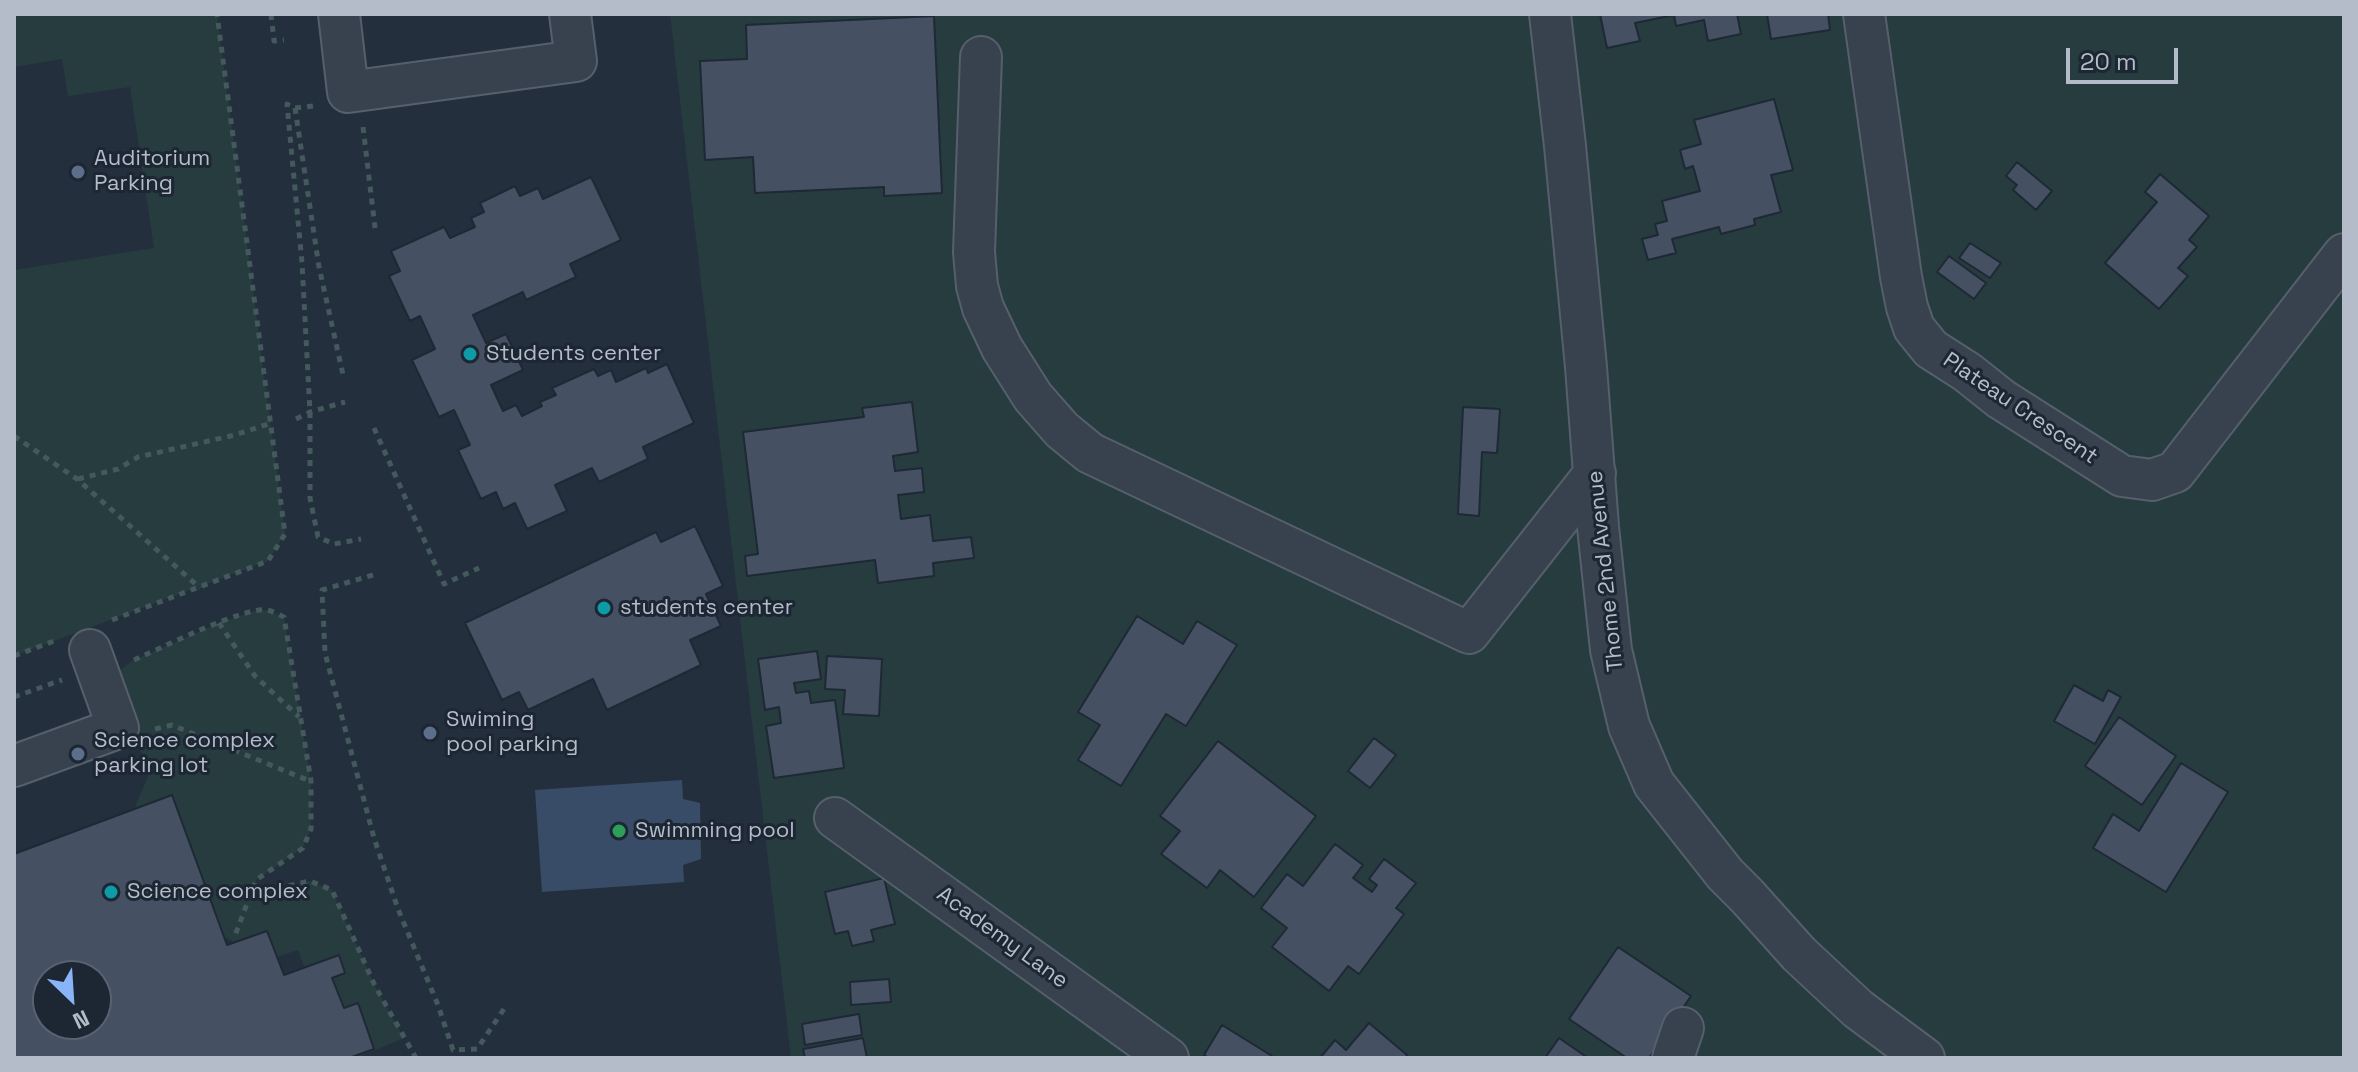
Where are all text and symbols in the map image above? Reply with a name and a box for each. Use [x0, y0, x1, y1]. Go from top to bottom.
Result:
scale bar [2070, 32, 2182, 82]
text: 20 m [2080, 46, 2137, 77]
place label: Auditorium Parking [94, 146, 210, 198]
marker: Auditorium Parking [69, 163, 87, 181]
place label: Students center [486, 341, 661, 367]
marker: Students center [461, 345, 479, 363]
street label: Plateau Crescent [1938, 347, 2102, 471]
street label: Thome 2nd Avenue [1582, 469, 1630, 673]
place label: students center [620, 595, 793, 621]
marker: students center [595, 599, 613, 617]
place label: Swiming pool parking [446, 707, 578, 758]
marker: Swiming pool parking [421, 724, 439, 742]
place label: Science complex parking lot [94, 728, 275, 780]
marker: Science complex parking lot [69, 745, 87, 763]
place label: Swimming pool [635, 818, 795, 844]
marker: Swimming pool [610, 822, 628, 840]
place label: Science complex [127, 879, 308, 905]
street label: Academy Lane [931, 882, 1073, 994]
marker: Science complex [102, 883, 120, 901]
north arrow [32, 960, 112, 1040]
text: N [69, 1004, 94, 1036]

